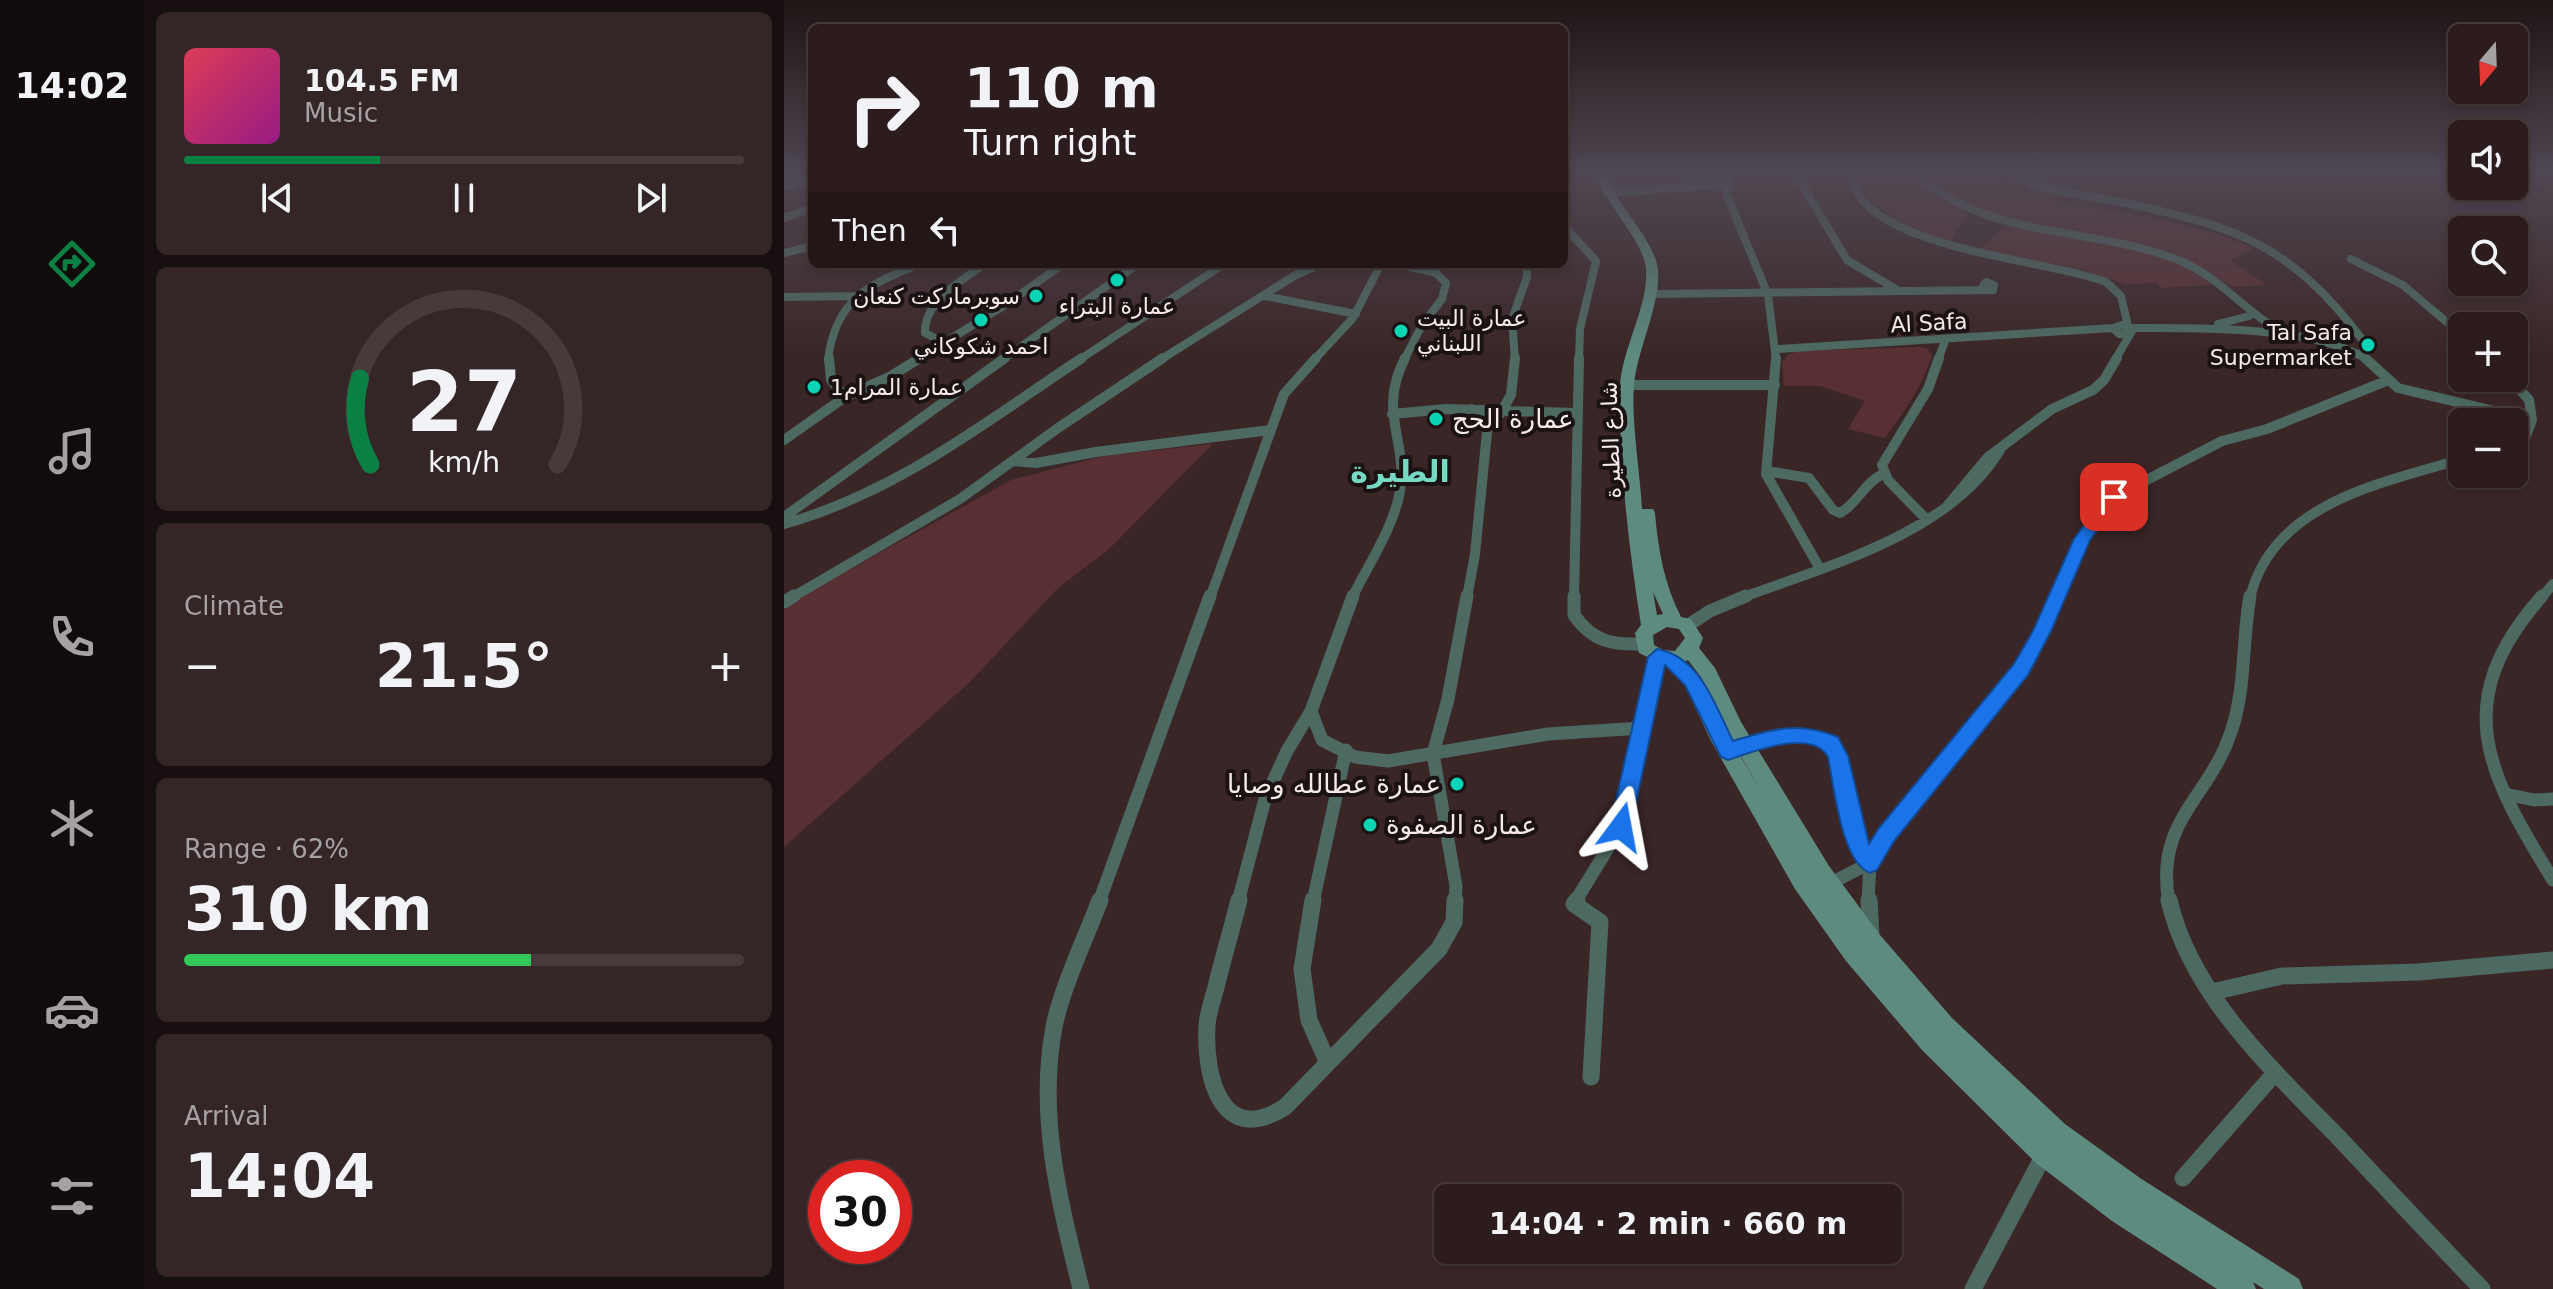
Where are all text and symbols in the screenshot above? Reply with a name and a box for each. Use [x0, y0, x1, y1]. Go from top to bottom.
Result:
north arrow [2448, 24, 2528, 104]
map controls [2448, 24, 2528, 488]
text: 110 m [964, 55, 1159, 120]
icon: right [832, 56, 936, 160]
text: 104.5 FM [304, 63, 460, 98]
text: 14:02 [15, 65, 129, 106]
text: Music [304, 98, 378, 128]
button: sound [2448, 120, 2528, 200]
text: Turn right [964, 122, 1136, 163]
icon: previous [255, 176, 299, 220]
icon: pause [442, 176, 486, 220]
icon: next [629, 176, 673, 220]
icon: left [923, 208, 967, 252]
text: Then [832, 213, 907, 248]
button: search [2448, 216, 2528, 296]
icon: directions [44, 236, 100, 292]
marker: عمارة البتراء [1108, 271, 1126, 289]
place label: سوبرماركت كنعان [853, 284, 1020, 309]
marker: سوبرماركت كنعان [1027, 287, 1045, 305]
place label: عمارة البتراء [1059, 294, 1175, 319]
place label: عمارة البيت اللبناني [1417, 306, 1526, 357]
street label: Al Safa [1890, 309, 1968, 337]
marker: احمد شكوكاني [972, 311, 990, 329]
button: + [2448, 312, 2528, 392]
place label: Tal Safa Supermarket [2210, 320, 2352, 370]
marker: عمارة البيت اللبناني [1392, 322, 1410, 340]
place label: احمد شكوكاني [914, 334, 1048, 360]
marker: Tal Safa Supermarket [2359, 336, 2377, 354]
text: 27 [406, 354, 522, 451]
place label: عمارة المرام1 [830, 375, 963, 400]
marker: عمارة المرام1 [805, 378, 823, 396]
street label: شارع الطيرة [1596, 381, 1626, 499]
place label: عمارة الحج [1452, 404, 1574, 435]
button: − [2448, 408, 2528, 488]
marker: عمارة الحج [1427, 410, 1445, 428]
icon: music [44, 423, 100, 479]
text: km/h [428, 445, 500, 479]
district label: الطيرة [1350, 454, 1450, 489]
pin [2080, 463, 2148, 531]
icon: arrive [2092, 475, 2136, 519]
text: Climate [184, 591, 284, 621]
icon: phone [44, 609, 100, 665]
text: 21.5° [375, 631, 553, 701]
text: − [184, 640, 221, 691]
text: + [707, 640, 744, 691]
place label: عمارة عطالله وصايا [1227, 769, 1441, 800]
marker: عمارة عطالله وصايا [1448, 775, 1466, 793]
position arrow [1579, 785, 1663, 869]
icon: climate [44, 795, 100, 851]
place label: عمارة الصفوة [1386, 810, 1537, 841]
marker: عمارة الصفوة [1361, 816, 1379, 834]
text: Range · 62% [184, 834, 349, 864]
text: 310 km [184, 874, 433, 944]
icon: car [44, 982, 100, 1038]
text: Arrival [184, 1101, 268, 1131]
text: 14:04 [184, 1141, 375, 1211]
speed limit sign: 30 [808, 1160, 912, 1264]
icon: filters [44, 1168, 100, 1224]
text: 14:04 · 2 min · 660 m [1489, 1206, 1847, 1241]

